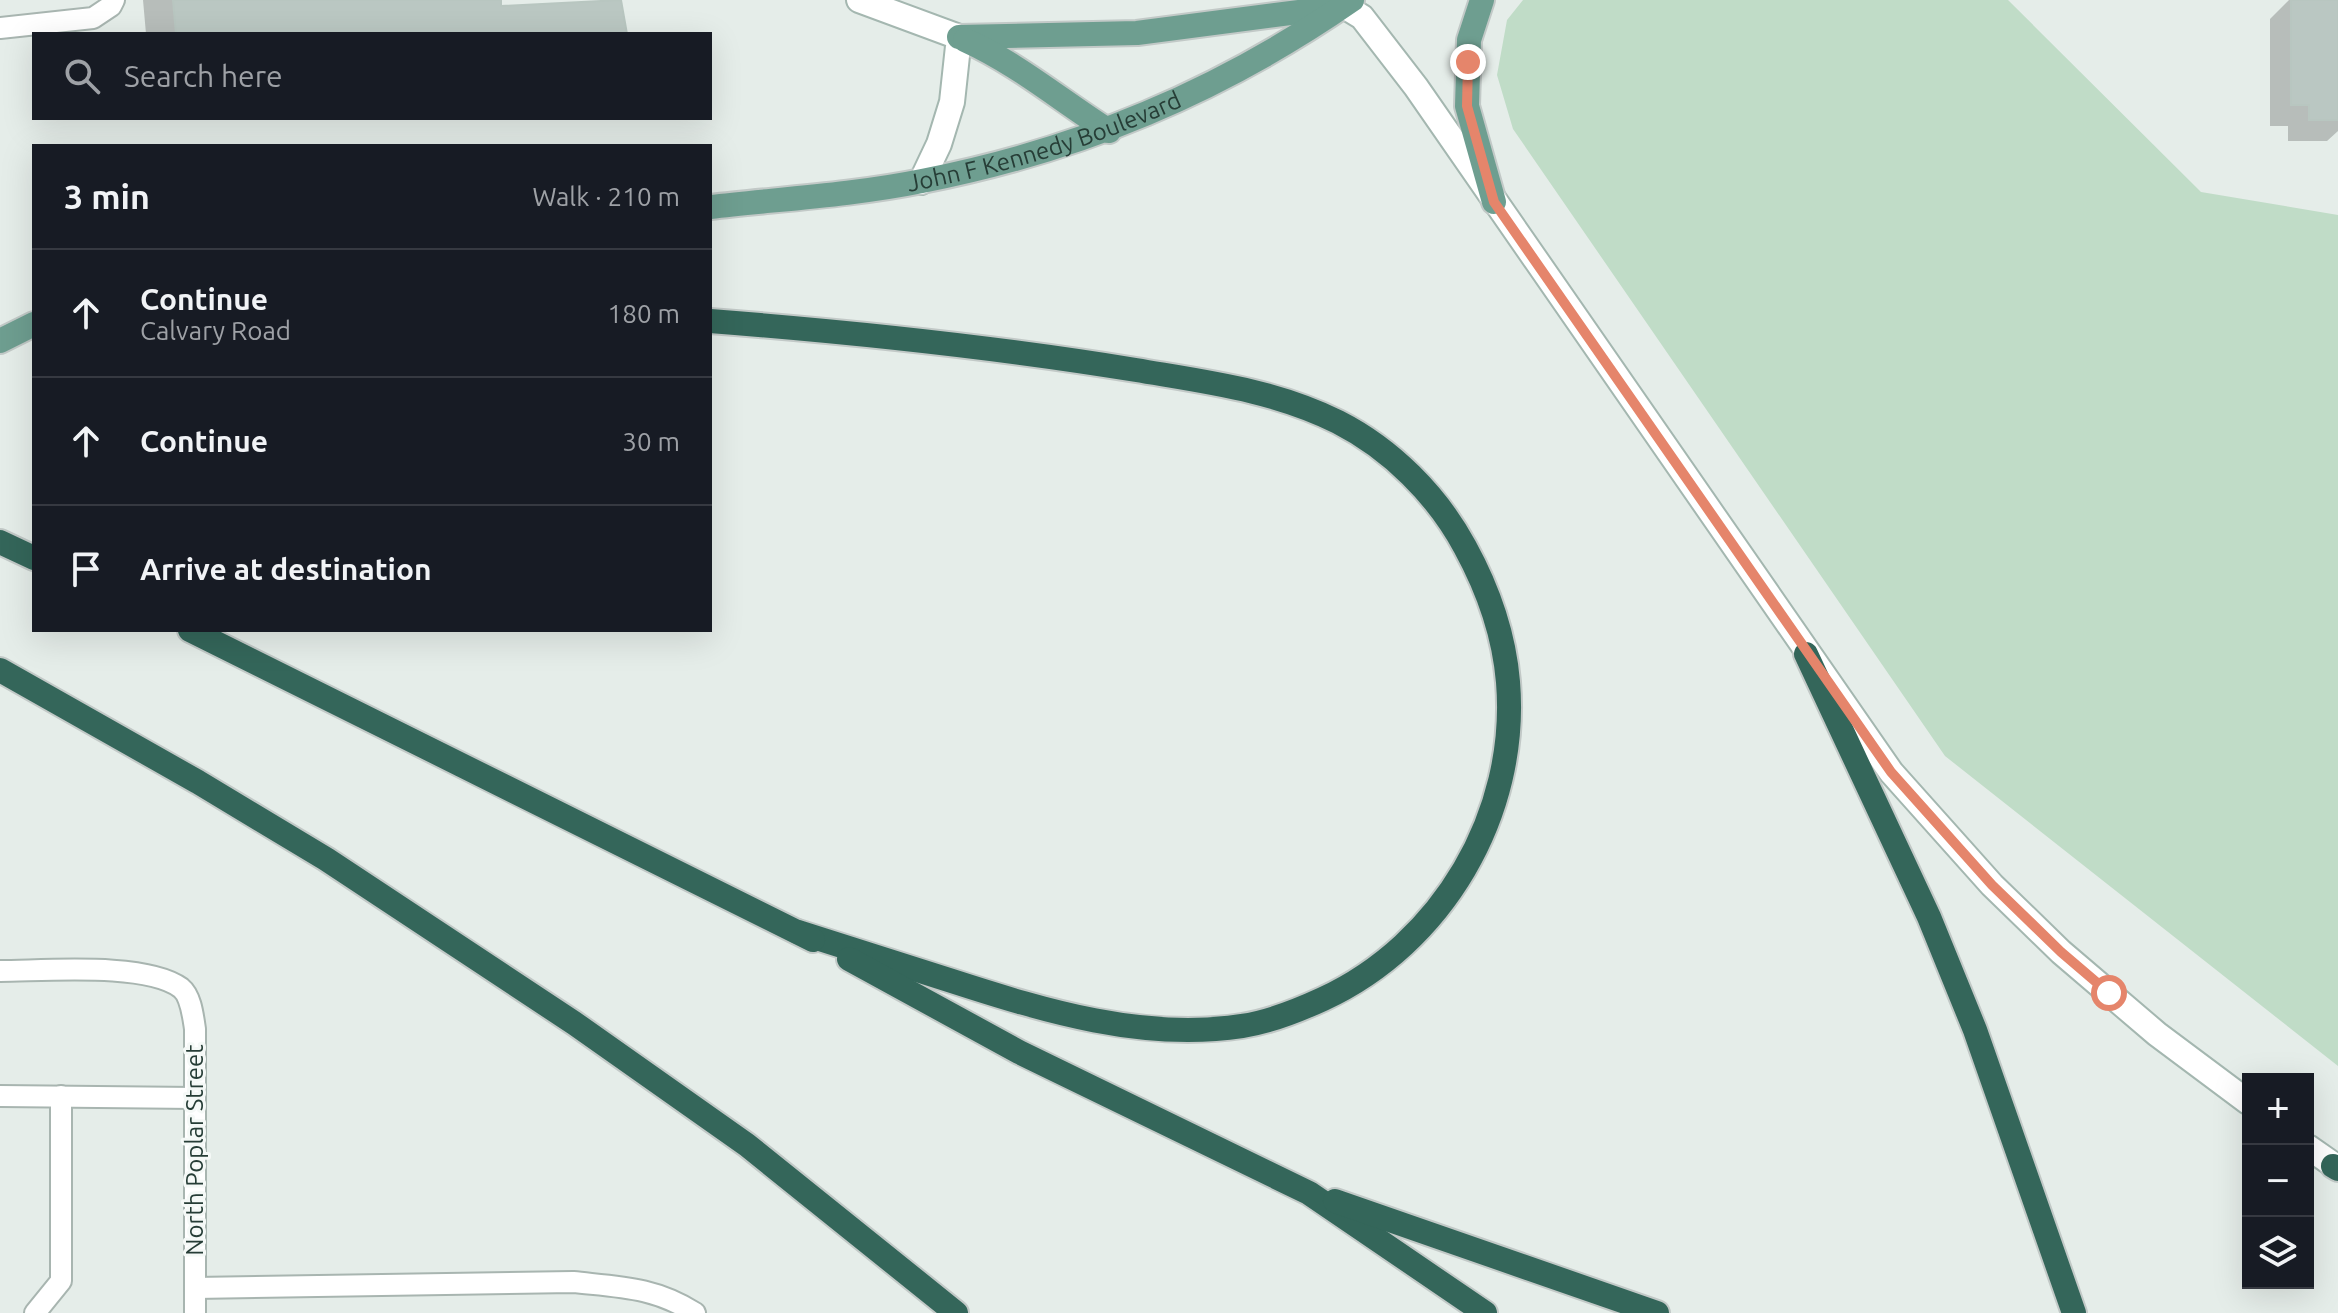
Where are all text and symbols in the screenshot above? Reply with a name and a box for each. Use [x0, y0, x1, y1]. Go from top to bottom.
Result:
search box [32, 32, 712, 120]
route end [1450, 44, 1486, 80]
icon: search [60, 54, 104, 98]
text: Search here [124, 59, 283, 93]
street label: John F Kennedy Boulevard [905, 86, 1185, 197]
text: 3 min [64, 177, 150, 215]
text: Walk · 210 m [532, 182, 680, 211]
text: Continue [140, 282, 268, 316]
icon: ahead [64, 291, 108, 335]
text: 180 m [608, 299, 680, 328]
text: Calvary Road [140, 316, 291, 345]
icon: ahead [64, 419, 108, 463]
text: Continue [140, 424, 268, 458]
text: 30 m [622, 427, 680, 456]
icon: arrive [64, 547, 108, 591]
text: Arrive at destination [140, 552, 432, 586]
route start [2091, 975, 2127, 1011]
street label: North Poplar Street [181, 1044, 208, 1256]
map controls [2242, 1073, 2314, 1289]
button: + [2242, 1073, 2314, 1145]
button: − [2242, 1145, 2314, 1217]
button: layers [2242, 1217, 2314, 1289]

